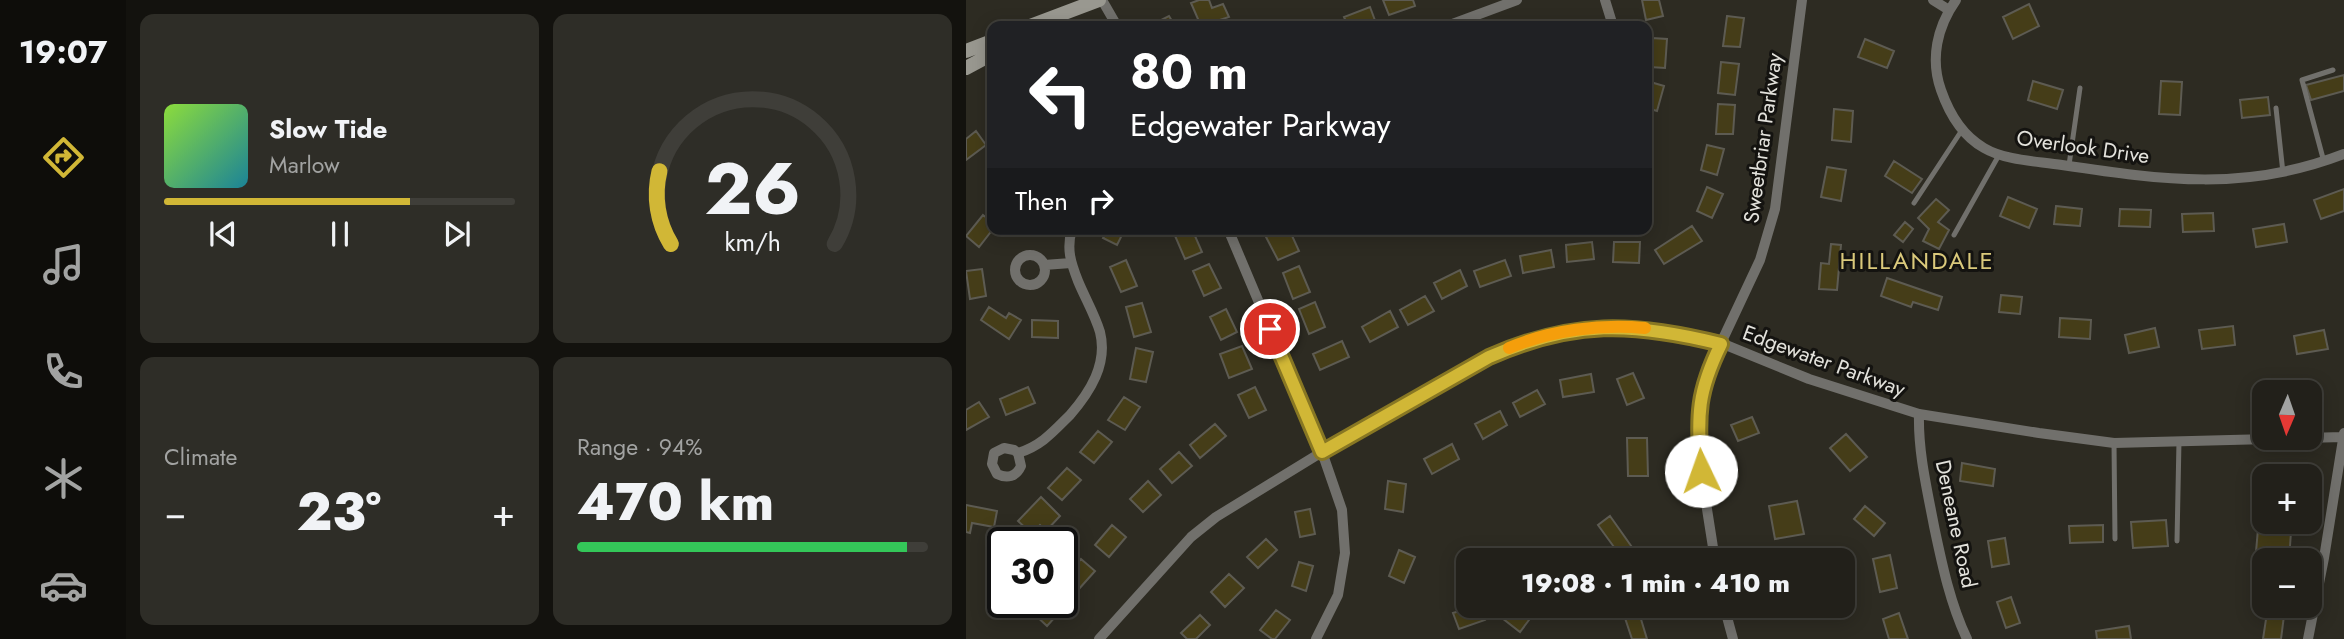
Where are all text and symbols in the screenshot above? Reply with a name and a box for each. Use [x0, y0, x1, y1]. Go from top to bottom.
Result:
text: 19:07 [19, 29, 107, 75]
text: 80 m [1130, 37, 1248, 107]
icon: left [1015, 49, 1106, 140]
street label: Sweetbriar Parkway [1736, 50, 1790, 225]
text: Edgewater Parkway [1130, 102, 1391, 148]
text: Slow Tide [269, 110, 388, 148]
street label: Overlook Drive [2015, 123, 2152, 171]
icon: directions [39, 133, 88, 182]
text: 26 [704, 137, 801, 242]
text: Marlow [269, 148, 340, 182]
text: Then [1015, 182, 1068, 220]
icon: right [1082, 182, 1120, 220]
icon: previous [204, 215, 242, 253]
icon: pause [321, 215, 359, 253]
icon: next [438, 215, 476, 253]
text: km/h [724, 224, 781, 260]
icon: music [39, 240, 88, 289]
district label: HILLANDALE [1839, 243, 1995, 278]
pin [1240, 299, 1300, 359]
icon: arrive [1251, 310, 1289, 348]
street label: Edgewater Parkway [1739, 318, 1910, 405]
icon: phone [39, 347, 88, 396]
north arrow [2252, 380, 2322, 450]
map controls [2252, 380, 2322, 618]
text: Range · 94% [577, 430, 703, 464]
position arrow [1664, 434, 1738, 508]
text: Climate [164, 440, 237, 474]
icon: climate [39, 454, 88, 503]
street label: Deneane Road [1928, 457, 1984, 591]
text: 470 km [577, 464, 774, 540]
button: + [2252, 464, 2322, 534]
text: 23° [297, 474, 381, 550]
text: − [164, 485, 186, 540]
text: + [492, 485, 515, 540]
speed limit sign: 30 [987, 527, 1078, 618]
button: − [2252, 548, 2322, 618]
icon: car [39, 561, 88, 610]
text: 19:08 · 1 min · 410 m [1521, 564, 1790, 602]

